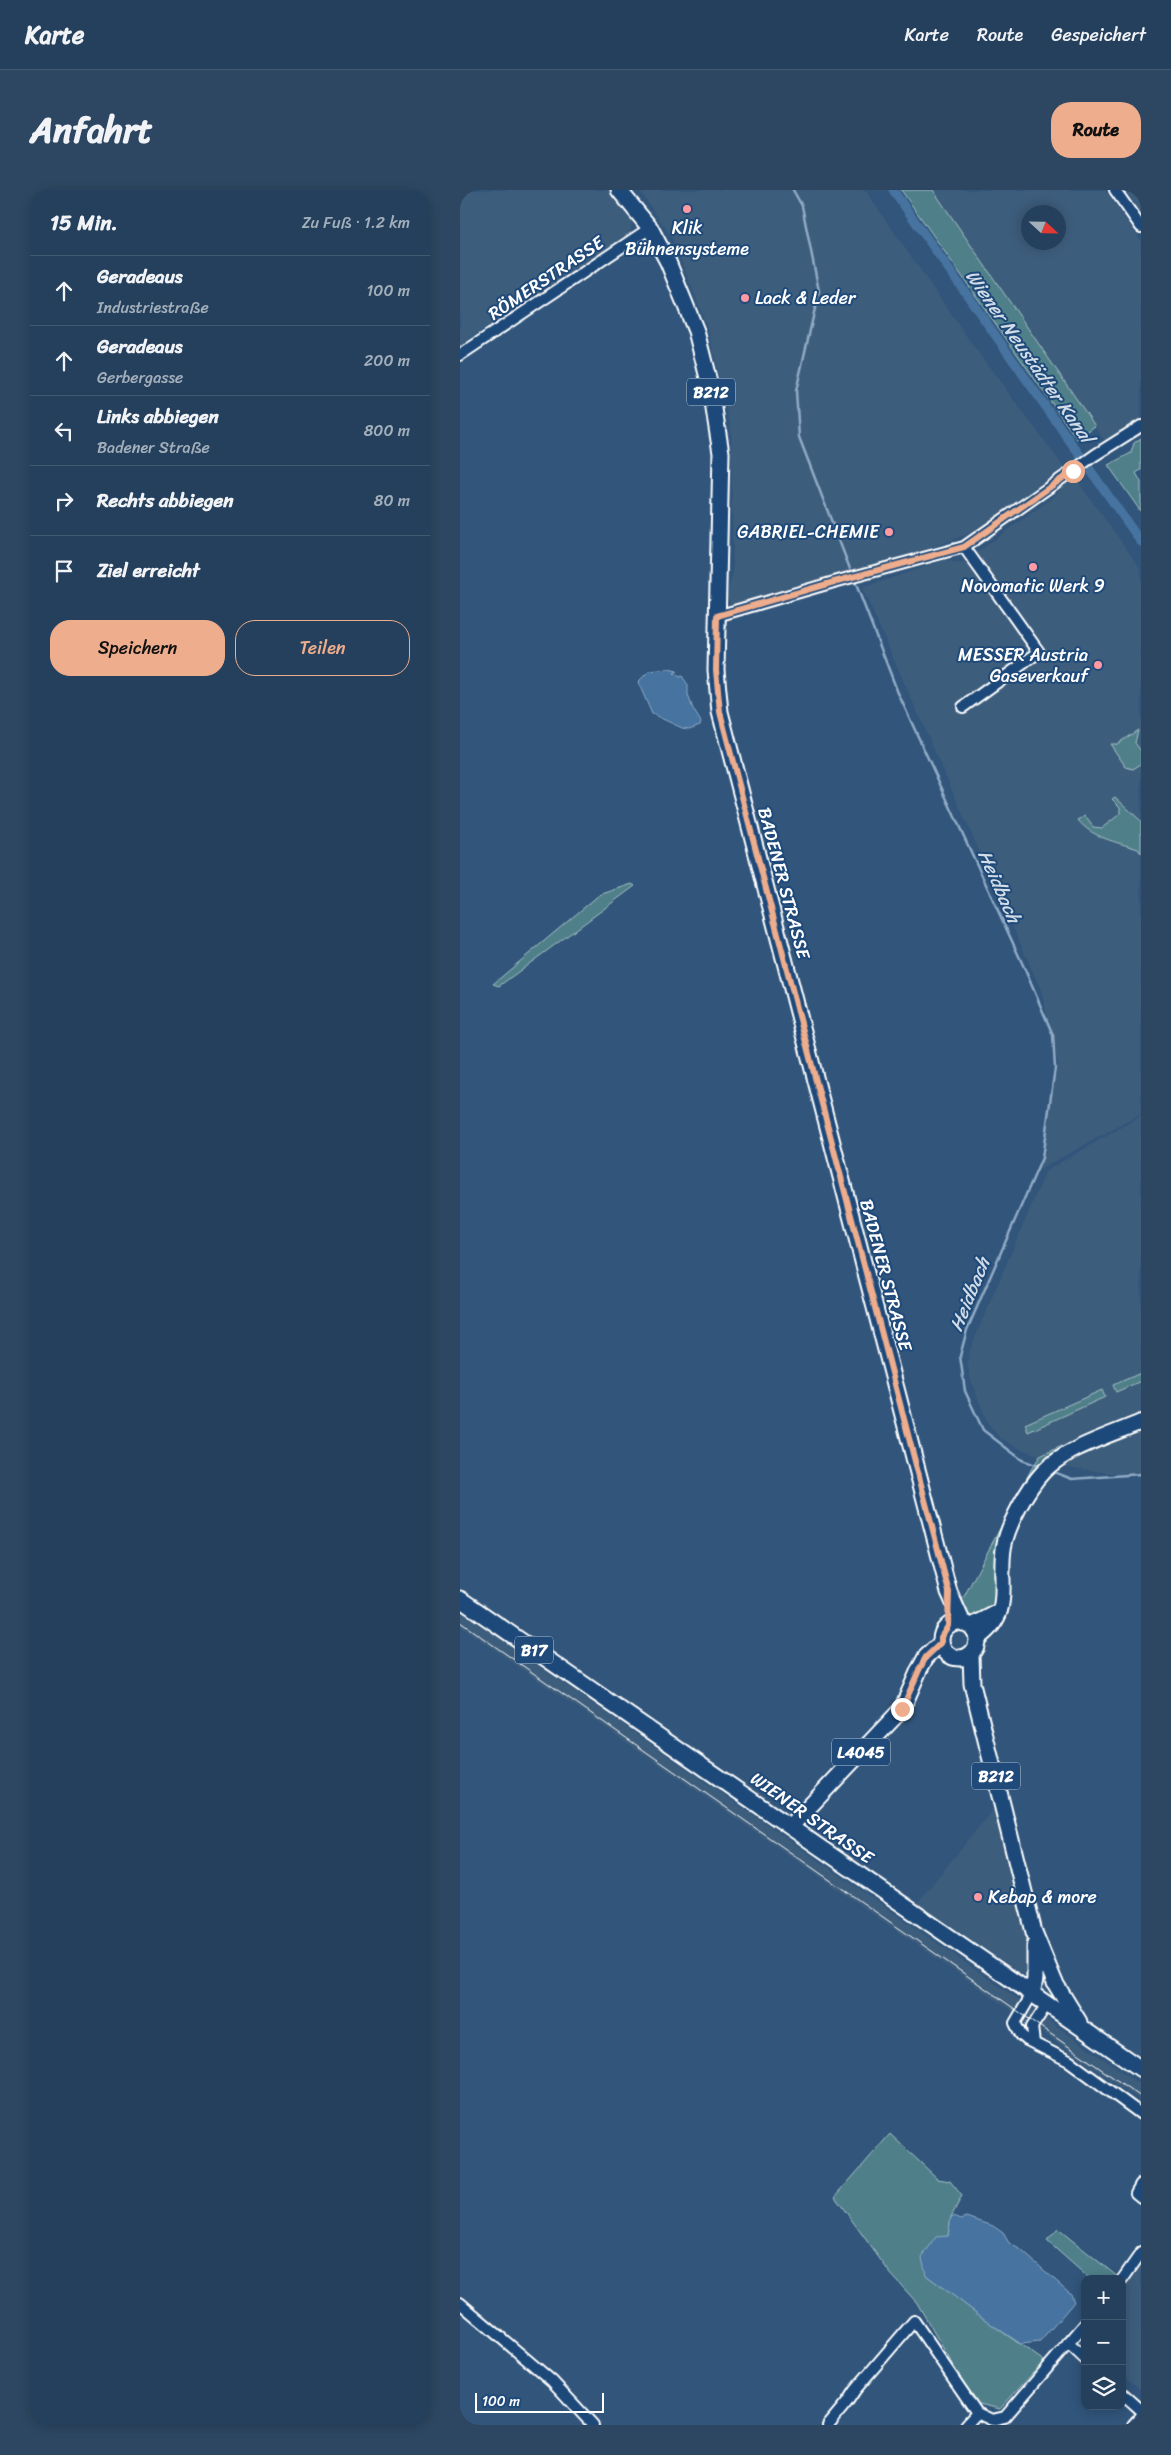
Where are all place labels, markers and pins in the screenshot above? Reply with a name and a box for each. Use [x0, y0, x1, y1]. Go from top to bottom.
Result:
marker: Klik Bühnensysteme [681, 203, 693, 215]
place label: Klik Bühnensysteme [625, 212, 749, 265]
place label: Lack & Leder [755, 282, 857, 314]
marker: Lack & Leder [739, 292, 751, 304]
place label: GABRIEL-CHEMIE [737, 516, 880, 548]
marker: GABRIEL-CHEMIE [883, 526, 895, 538]
marker: Novomatic Werk 9 [1027, 561, 1039, 573]
place label: Novomatic Werk 9 [961, 570, 1105, 602]
place label: MESSER Austria Gaseverkauf [958, 639, 1090, 692]
marker: MESSER Austria Gaseverkauf [1092, 659, 1104, 671]
place label: Kebap & more [988, 1881, 1097, 1913]
marker: Kebap & more [972, 1891, 984, 1903]

